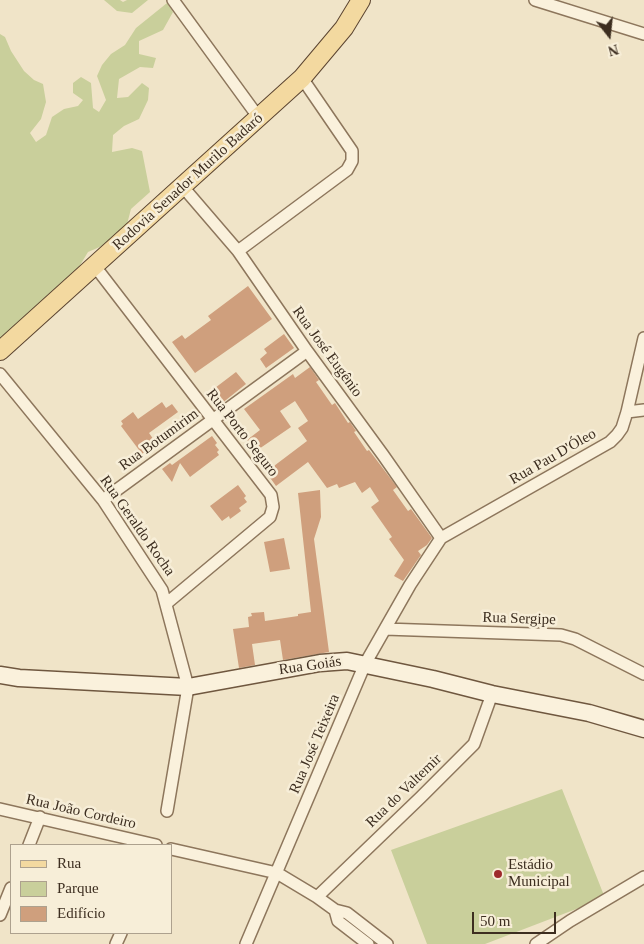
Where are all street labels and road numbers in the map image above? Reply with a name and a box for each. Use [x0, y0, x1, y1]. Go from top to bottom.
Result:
street label: Rodovia Senador Murilo Badaró [109, 110, 267, 254]
street label: Rua José Eugênio [288, 303, 366, 401]
street label: Rua Porto Seguro [202, 385, 282, 481]
street label: Rua Botumirim [116, 405, 202, 475]
street label: Rua Pau D'Óleo [507, 425, 599, 489]
street label: Rua Geraldo Rocha [96, 472, 178, 580]
street label: Rua Sergipe [482, 609, 556, 629]
street label: Rua Goiás [278, 653, 342, 679]
street label: Rua José Teixeira [286, 692, 344, 796]
street label: Rua do Valtemir [362, 750, 446, 832]
street label: Rua João Cordeiro [24, 791, 138, 833]

